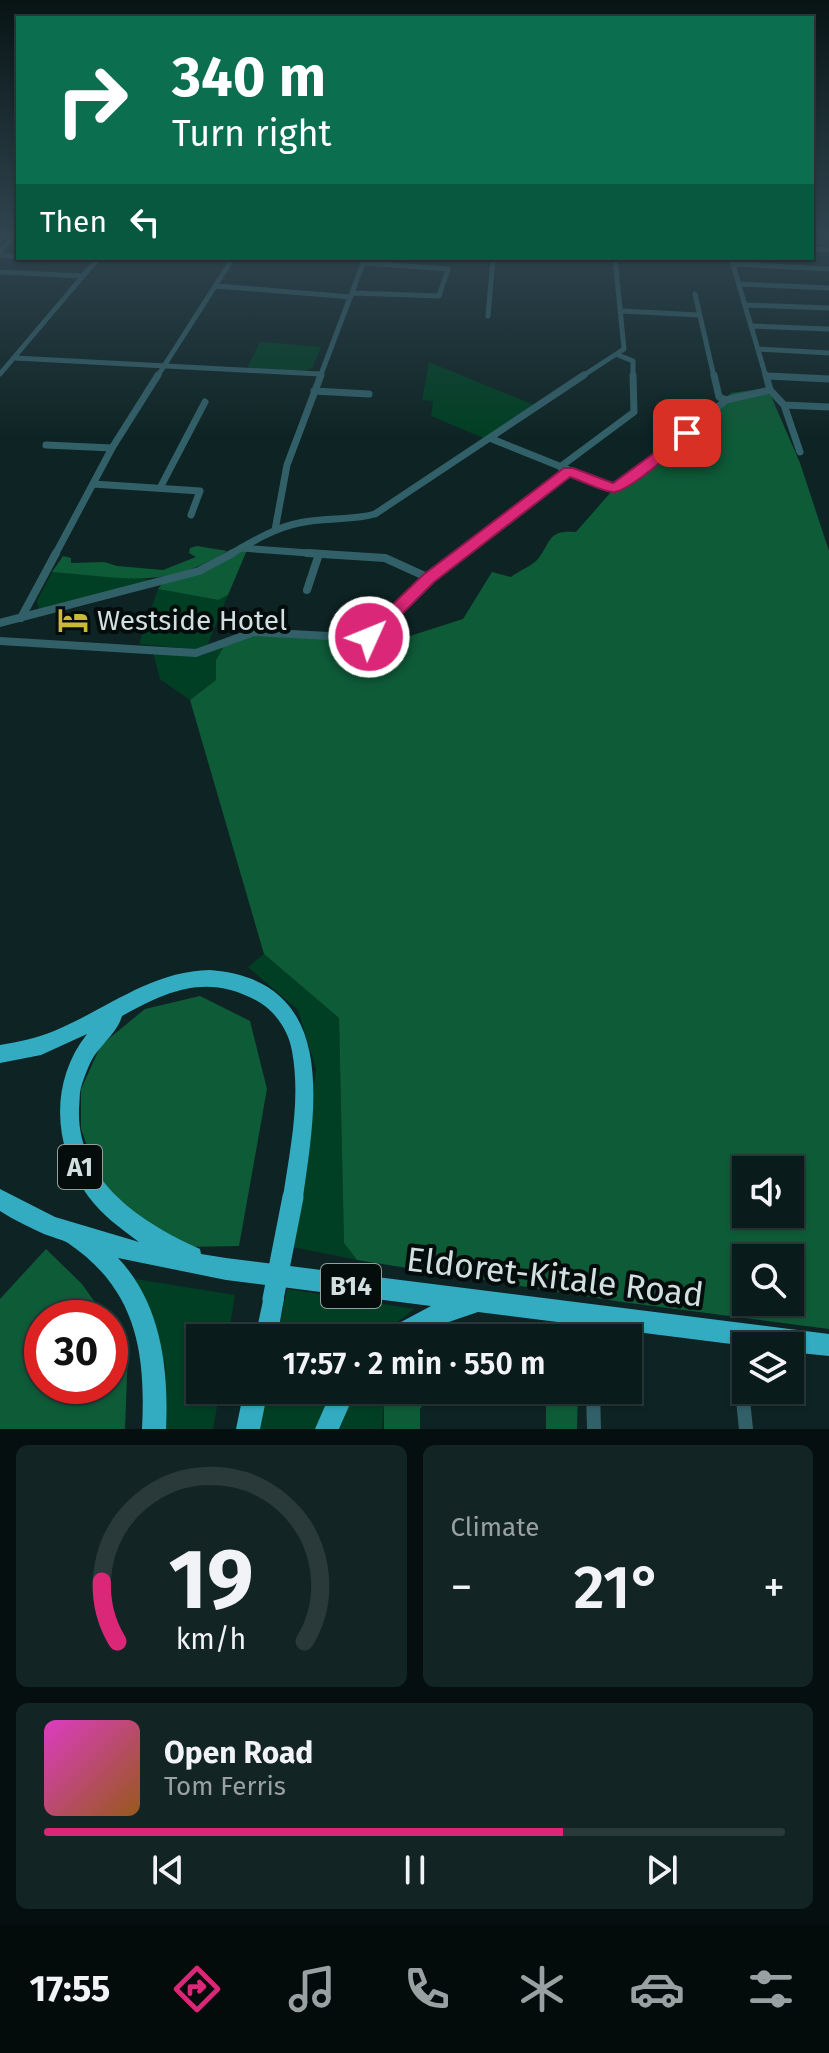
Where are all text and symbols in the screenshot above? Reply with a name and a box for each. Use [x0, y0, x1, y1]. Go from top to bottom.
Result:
text: 340 m [172, 44, 326, 111]
icon: right [40, 48, 144, 152]
text: Turn right [172, 112, 332, 156]
icon: left [123, 200, 167, 244]
text: Then [40, 204, 107, 240]
pin [653, 399, 721, 467]
icon: arrive [665, 411, 709, 455]
position arrow [327, 595, 411, 679]
hotel icon: Westside Hotel [56, 603, 90, 637]
place label: Westside Hotel [97, 604, 287, 637]
road number: A1 [58, 1145, 102, 1189]
map controls [732, 1156, 804, 1404]
button: sound [732, 1156, 804, 1228]
street label: Eldoret-Kitale Road [404, 1238, 706, 1316]
button: search [732, 1244, 804, 1316]
road number: B14 [321, 1264, 381, 1308]
speed limit sign: 30 [24, 1300, 128, 1404]
button: layers [732, 1332, 804, 1404]
text: 17:57 · 2 min · 550 m [282, 1346, 546, 1382]
text: Climate [451, 1512, 539, 1543]
text: 19 [169, 1530, 254, 1630]
text: 21° [574, 1552, 662, 1624]
text: − [451, 1561, 473, 1614]
text: + [763, 1561, 785, 1614]
text: km/h [176, 1622, 247, 1657]
text: Open Road [164, 1735, 313, 1771]
text: Tom Ferris [164, 1771, 286, 1802]
icon: previous [146, 1848, 190, 1892]
icon: pause [393, 1848, 437, 1892]
icon: next [640, 1848, 684, 1892]
icon: directions [169, 1961, 225, 2017]
icon: music [284, 1961, 340, 2017]
icon: phone [399, 1961, 455, 2017]
icon: climate [514, 1961, 570, 2017]
icon: car [629, 1961, 685, 2017]
icon: filters [743, 1961, 799, 2017]
text: 17:55 [29, 1967, 110, 2011]

